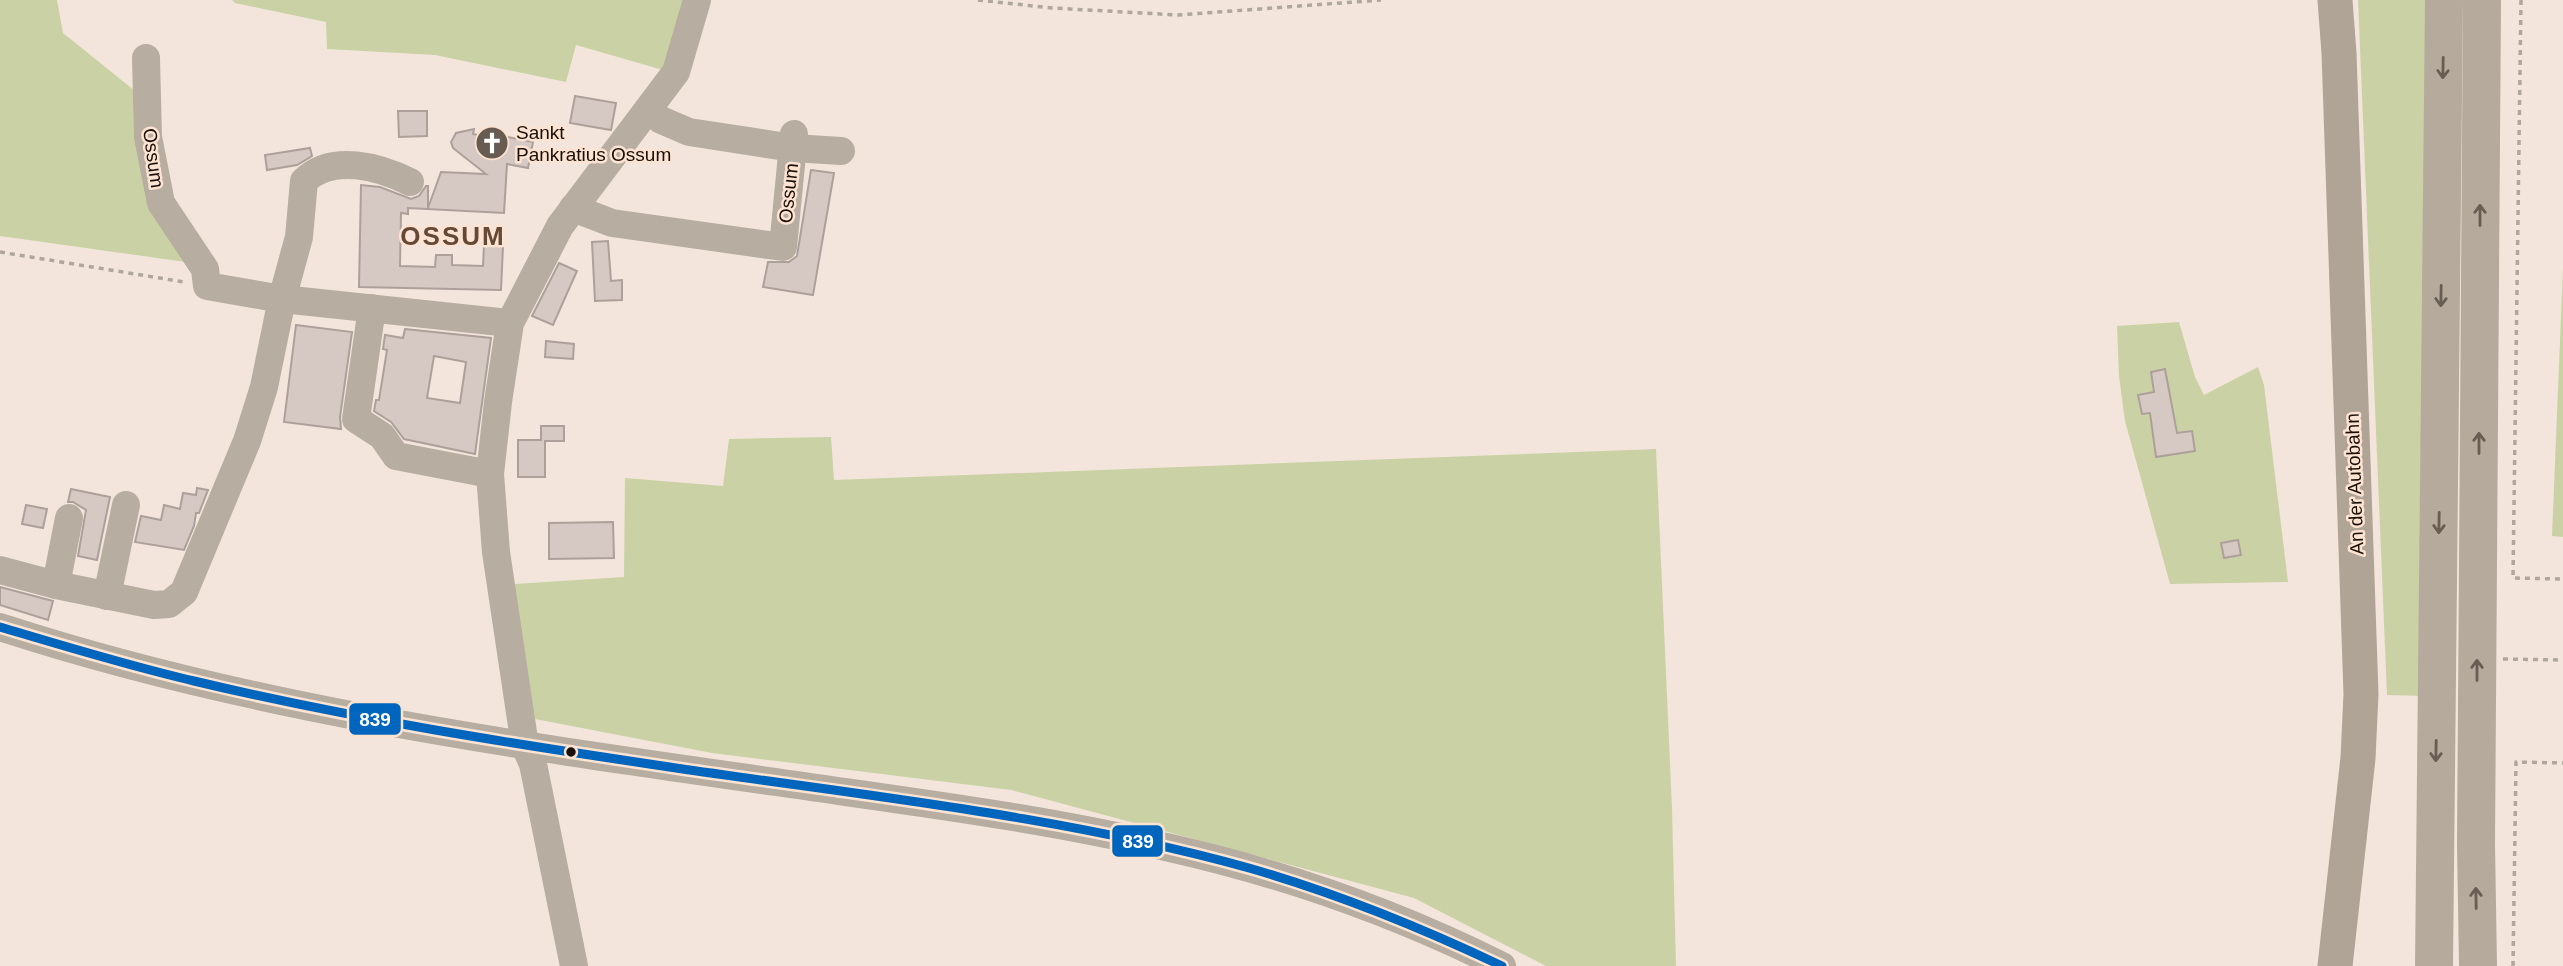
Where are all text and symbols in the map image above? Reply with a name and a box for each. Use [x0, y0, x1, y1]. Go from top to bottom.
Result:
one-way arrow [2436, 56, 2450, 79]
place label: Sankt Pankratius Ossum [516, 122, 671, 165]
church icon: Sankt Pankratius Ossum [473, 124, 511, 162]
street label: Ossum [139, 127, 168, 189]
street label: Ossum [775, 162, 802, 224]
one-way arrow [2473, 204, 2487, 227]
district label: OSSUM [400, 221, 506, 251]
one-way arrow [2434, 284, 2448, 307]
street label: An der Autobahn [2342, 413, 2367, 555]
one-way arrow [2472, 432, 2485, 455]
one-way arrow [2432, 511, 2446, 534]
one-way arrow [2470, 659, 2484, 682]
line badge: 839 [348, 702, 402, 736]
text: 839 [359, 709, 391, 730]
one-way arrow [2430, 739, 2443, 762]
unlabelled marker [564, 745, 578, 759]
line badge: 839 [1111, 824, 1164, 858]
text: 839 [1122, 831, 1154, 852]
one-way arrow [2470, 887, 2483, 910]

